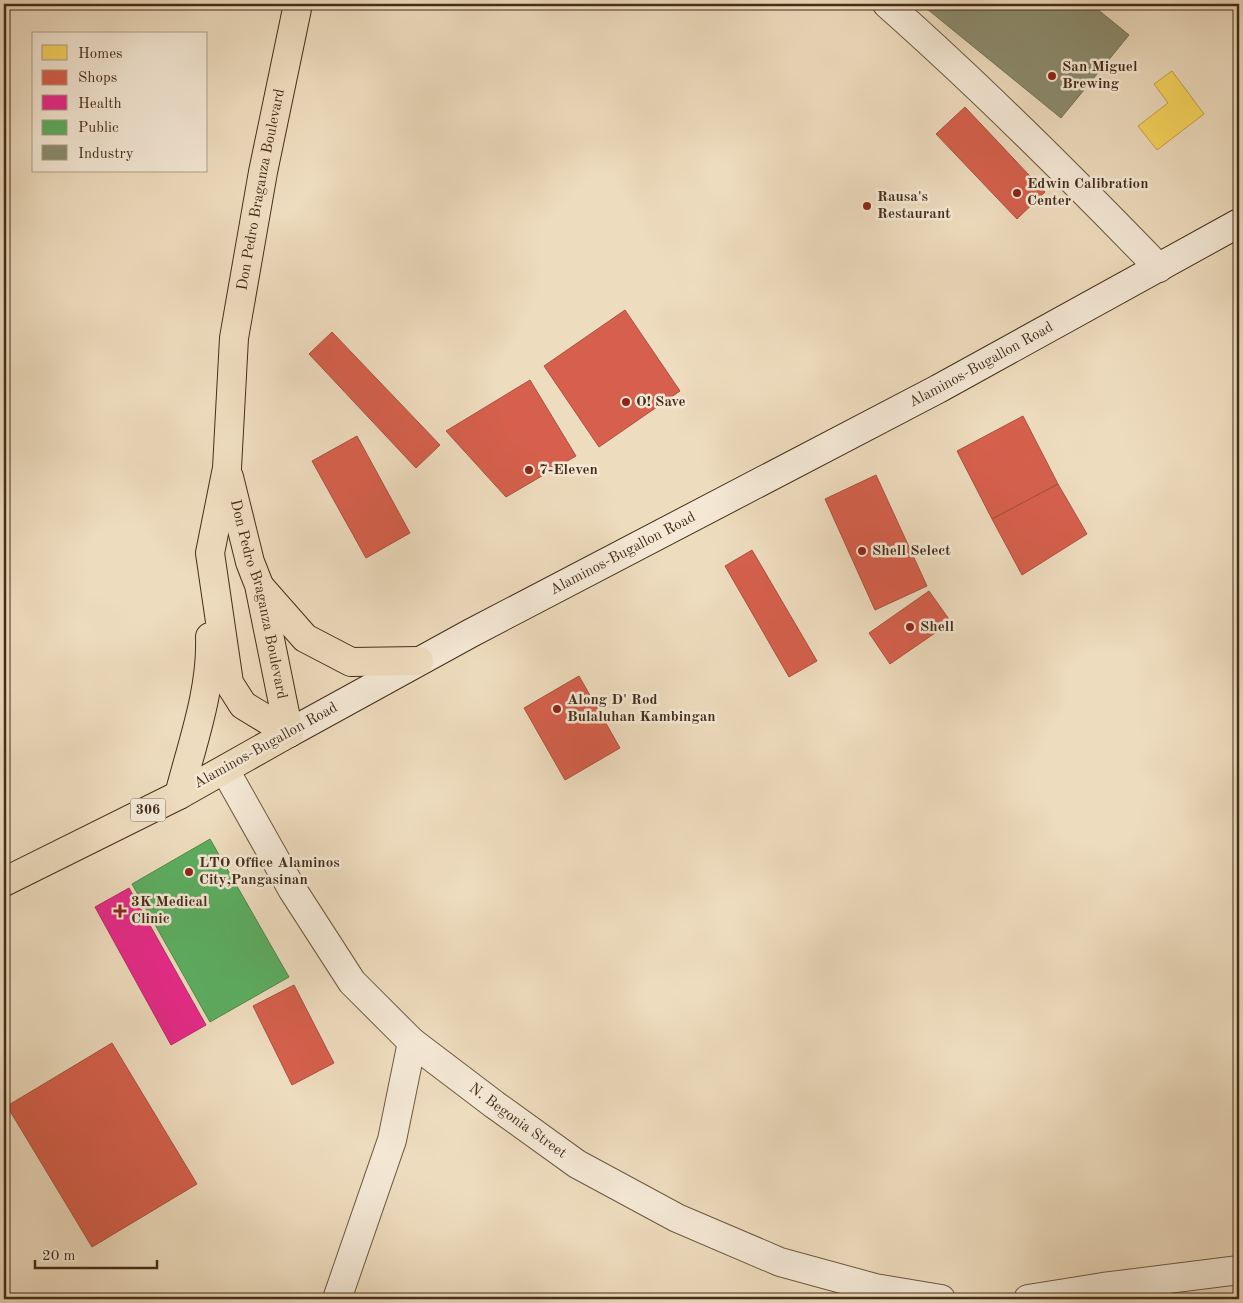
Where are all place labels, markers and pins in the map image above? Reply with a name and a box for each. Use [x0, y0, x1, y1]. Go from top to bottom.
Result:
place label: San Miguel Brewing [1062, 60, 1138, 92]
marker: San Miguel Brewing [1046, 70, 1058, 82]
place label: Edwin Calibration Center [1027, 177, 1148, 209]
marker: Edwin Calibration Center [1011, 187, 1023, 199]
place label: Rausa's Restaurant [877, 190, 951, 222]
marker: Rausa's Restaurant [861, 200, 873, 212]
place label: O! Save [636, 395, 685, 410]
marker: O! Save [620, 396, 632, 408]
place label: 7-Eleven [539, 463, 598, 478]
marker: 7-Eleven [523, 464, 535, 476]
place label: Shell Select [872, 544, 951, 559]
marker: Shell Select [856, 545, 868, 557]
place label: Shell [920, 620, 954, 635]
marker: Shell [904, 621, 916, 633]
place label: Along D' Rod Bulaluhan Kambingan [567, 693, 716, 725]
marker: Along D' Rod Bulaluhan Kambingan [551, 703, 563, 715]
place label: LTO Office Alaminos City,Pangasinan [199, 856, 340, 888]
marker: LTO Office Alaminos City,Pangasinan [183, 866, 195, 878]
place label: 3K Medical Clinic [131, 895, 208, 927]
marker: 3K Medical Clinic [113, 904, 127, 918]

